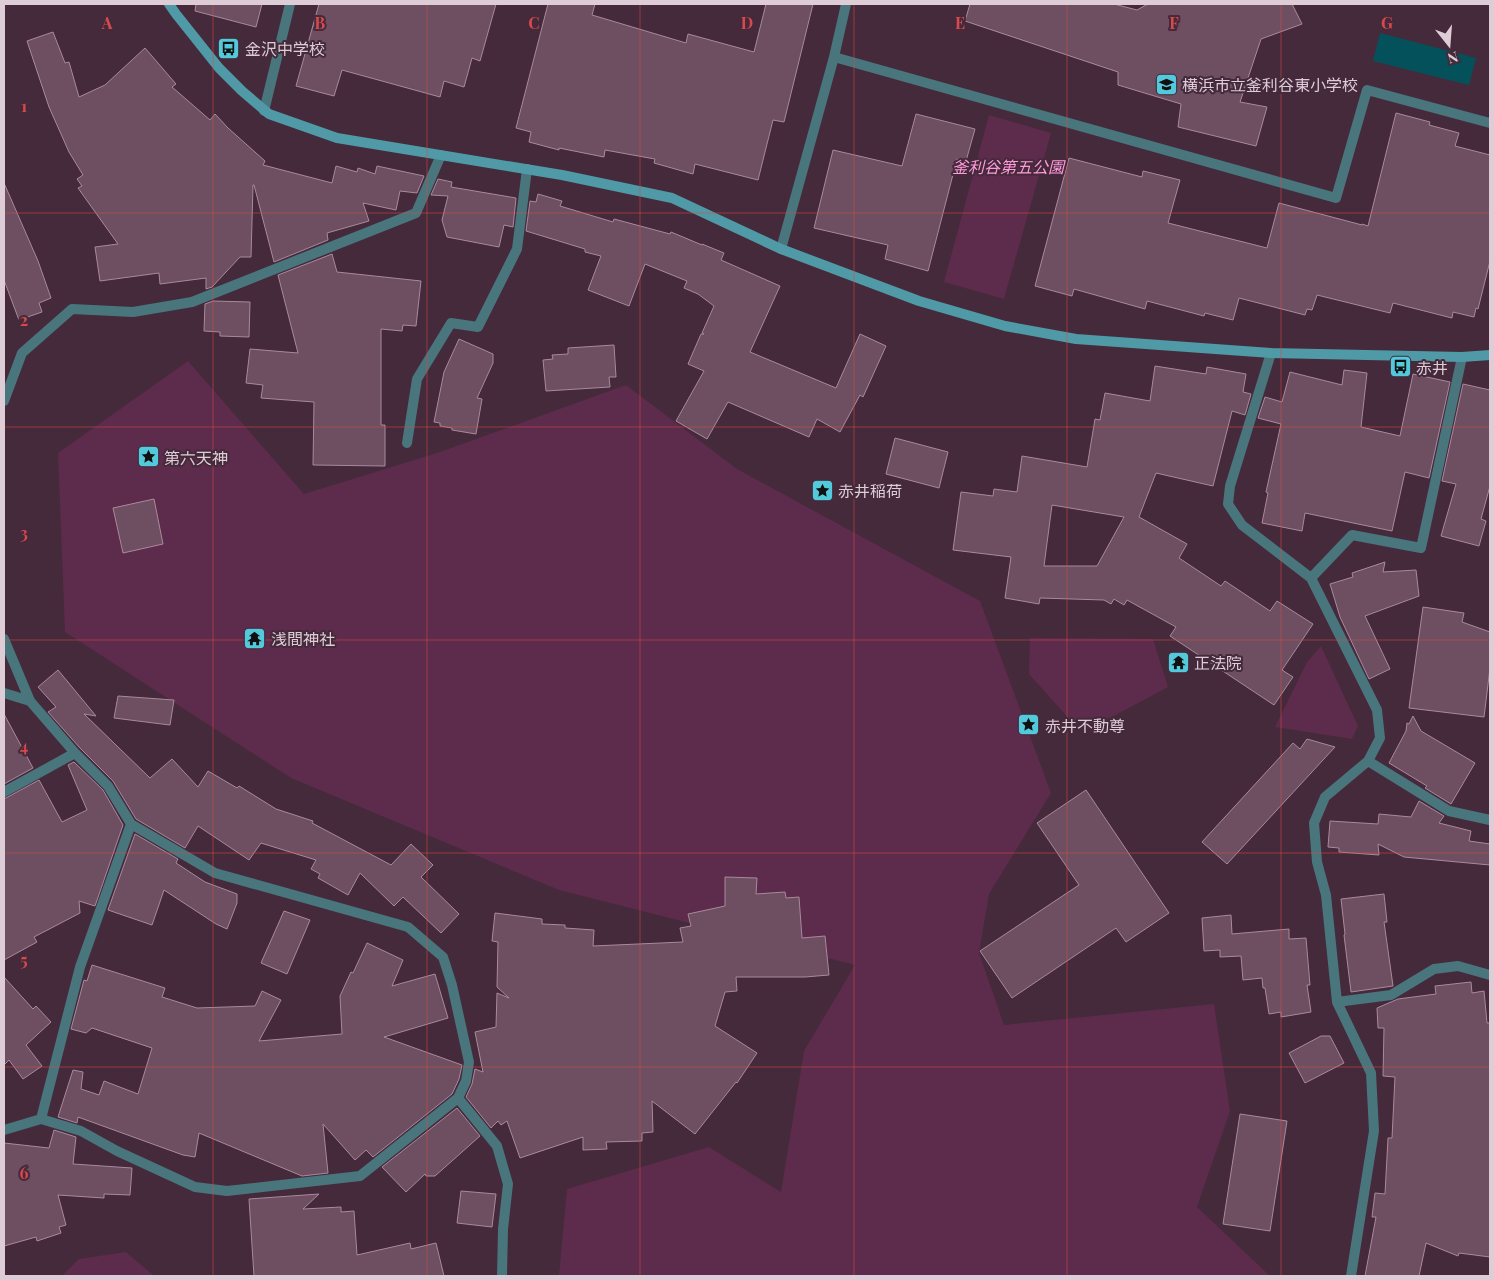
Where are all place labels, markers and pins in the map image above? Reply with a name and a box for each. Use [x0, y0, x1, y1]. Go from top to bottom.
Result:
bus stop icon: 金沢中学校 [217, 36, 241, 60]
place label: 金沢中学校 [245, 38, 325, 59]
school or university icon: 横浜市立釜利谷東小学校 [1154, 72, 1178, 96]
place label: 横浜市立釜利谷東小学校 [1182, 74, 1358, 95]
bus stop icon: 赤井 [1388, 355, 1412, 379]
place label: 赤井 [1416, 357, 1448, 378]
place icon: 第六天神 [136, 445, 160, 469]
place label: 第六天神 [164, 447, 228, 468]
place icon: 赤井稲荷 [810, 478, 834, 502]
place label: 赤井稲荷 [838, 480, 902, 501]
temple icon: 浅間神社 [243, 626, 267, 650]
place label: 浅間神社 [271, 628, 335, 649]
temple icon: 正法院 [1166, 650, 1190, 674]
place label: 正法院 [1194, 652, 1242, 673]
place icon: 赤井不動尊 [1017, 713, 1041, 737]
place label: 赤井不動尊 [1045, 715, 1125, 736]

